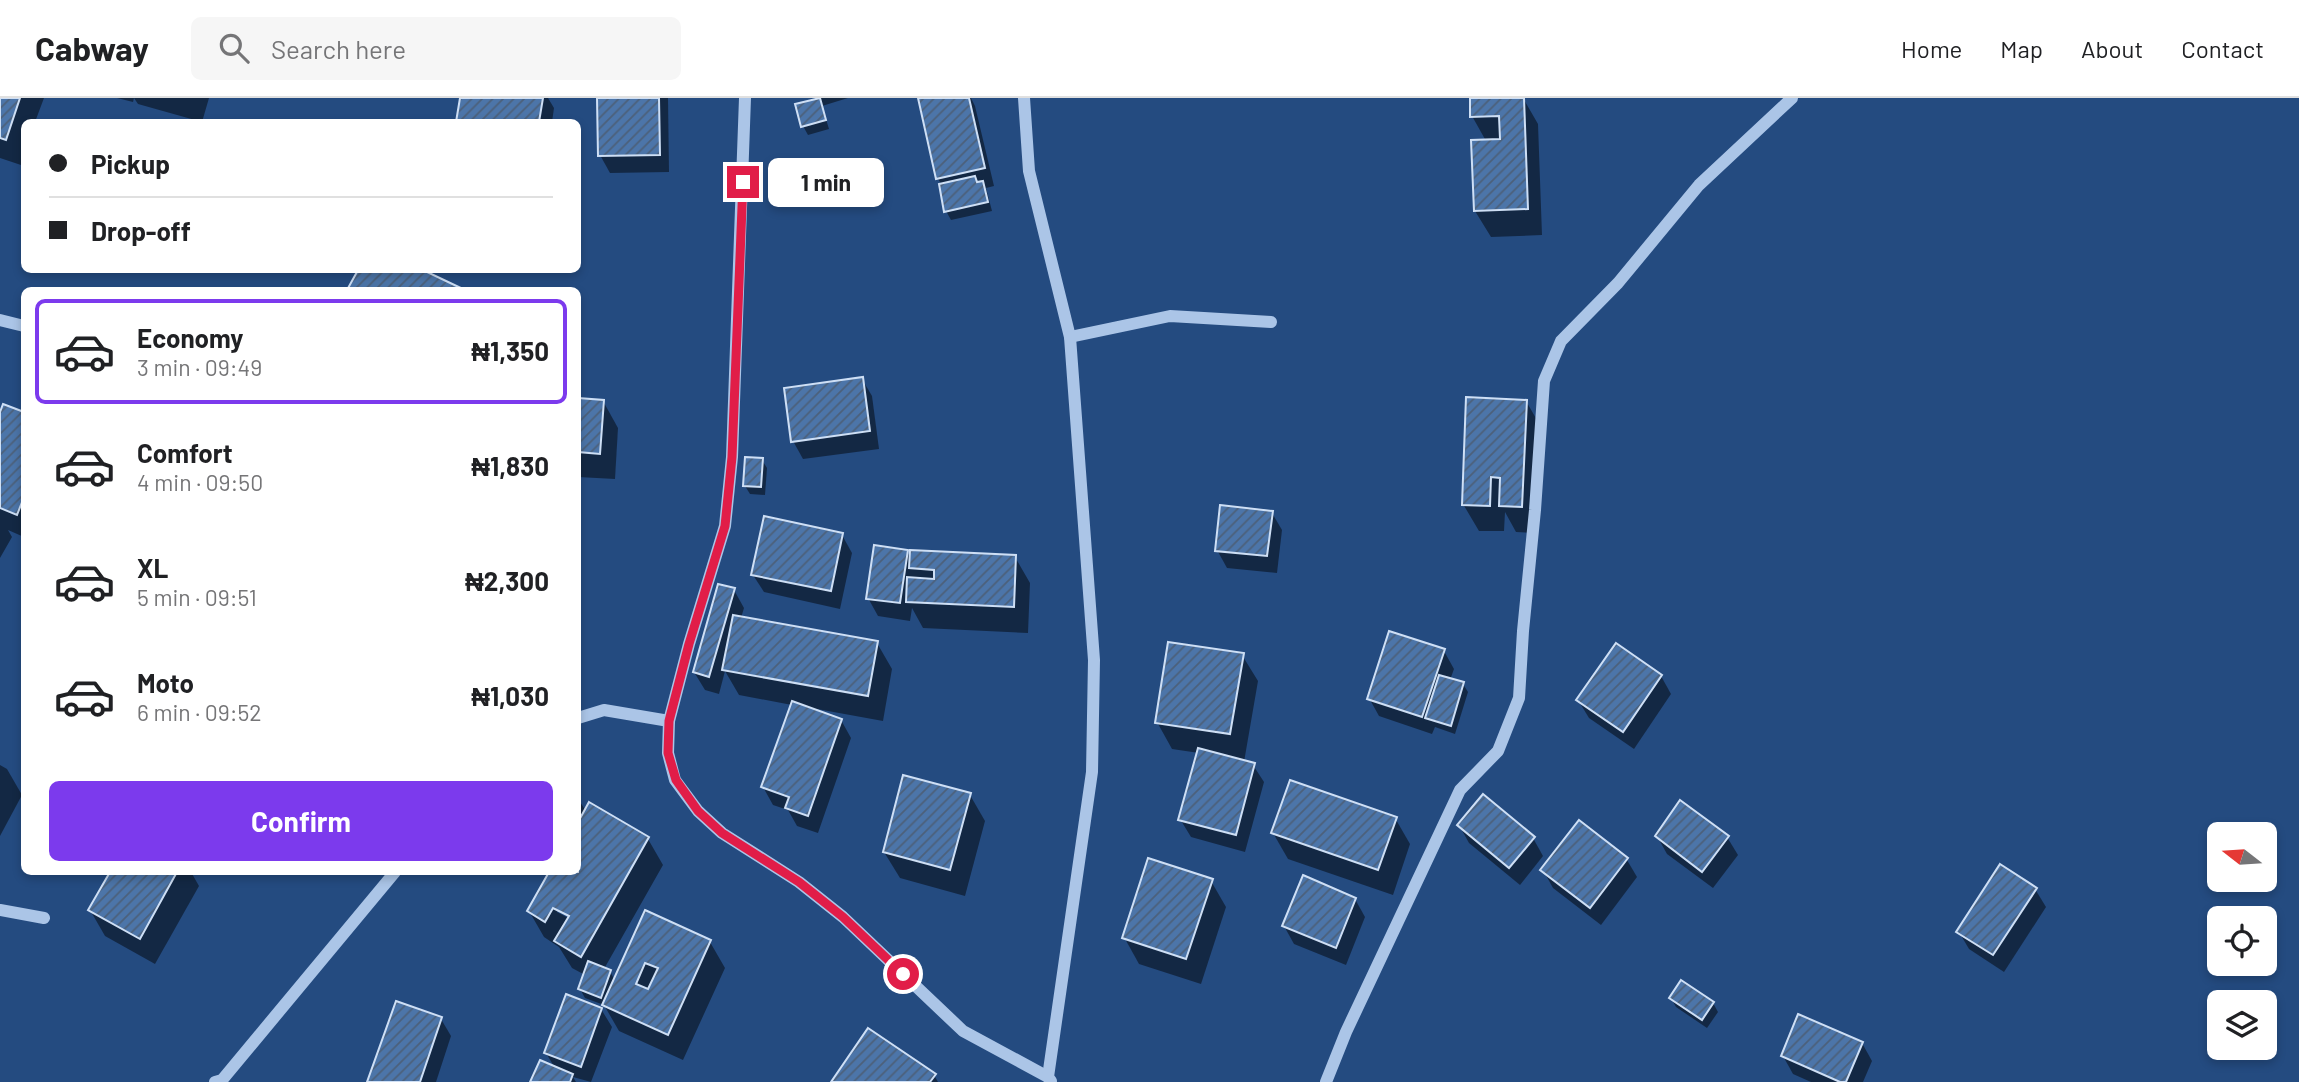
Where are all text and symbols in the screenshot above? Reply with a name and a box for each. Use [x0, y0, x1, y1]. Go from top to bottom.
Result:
search box [191, 17, 681, 80]
text: Cabway [35, 28, 149, 68]
icon: search [215, 29, 253, 67]
text: Search here [271, 33, 406, 64]
text: Home [1901, 34, 1962, 63]
text: Map [2000, 34, 2043, 63]
text: About [2081, 34, 2143, 63]
text: Contact [2181, 34, 2264, 63]
text: Pickup [91, 148, 170, 179]
callout: 1 min [768, 158, 883, 206]
route end [727, 166, 759, 198]
text: 1 min [801, 168, 851, 196]
text: Drop-off [91, 215, 191, 246]
icon: car [53, 320, 116, 383]
text: Economy [137, 322, 243, 353]
text: ₦1,350 [471, 335, 549, 366]
text: 3 min · 09:49 [137, 353, 262, 381]
icon: car [53, 435, 116, 498]
text: Comfort [137, 437, 233, 468]
text: ₦1,830 [471, 450, 549, 481]
text: 4 min · 09:50 [137, 468, 263, 496]
icon: car [53, 550, 116, 613]
text: XL [137, 552, 168, 583]
text: ₦2,300 [465, 565, 549, 596]
text: 5 min · 09:51 [137, 583, 257, 611]
icon: car [53, 665, 116, 728]
text: Moto [137, 667, 194, 698]
text: ₦1,030 [471, 680, 549, 711]
text: 6 min · 09:52 [137, 698, 262, 726]
button: Confirm [49, 781, 553, 861]
north arrow [2207, 822, 2277, 892]
map controls [2207, 822, 2277, 1060]
button: locate [2207, 906, 2277, 976]
route start [887, 958, 919, 990]
button: layers [2207, 990, 2277, 1060]

